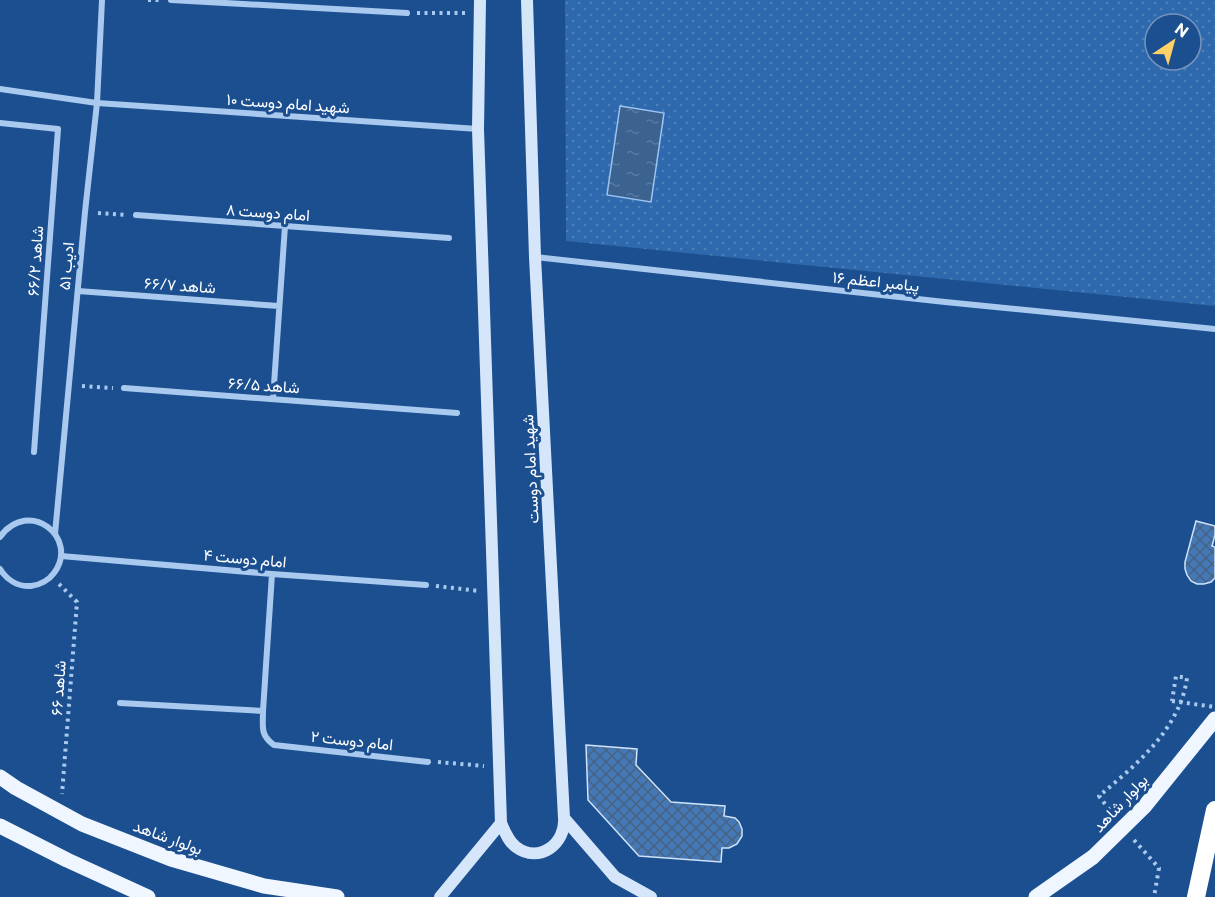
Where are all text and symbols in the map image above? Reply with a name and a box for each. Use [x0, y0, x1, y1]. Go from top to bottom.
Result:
north arrow [1143, 12, 1203, 72]
text: N [1172, 18, 1193, 41]
street label: شهید امام دوست ۱۰ [226, 89, 350, 118]
street label: امام دوست ۸ [225, 199, 310, 226]
street label: شاهد ۶۶/۲ [23, 225, 46, 297]
street label: ادیب ۵۱ [54, 241, 78, 291]
street label: پیامبر اعظم ۱۶ [831, 266, 920, 297]
street label: شاهد ۶۶/۷ [144, 273, 216, 296]
street label: شاهد ۶۶/۵ [228, 373, 300, 396]
street label: شهید امام دوست [517, 414, 544, 524]
street label: امام دوست ۴ [202, 544, 287, 573]
street label: شاهد ۶۶ [46, 660, 69, 716]
street label: امام دوست ۲ [310, 726, 394, 755]
street label: بولوار شاهد [1088, 770, 1153, 837]
street label: بولوار شاهد [130, 815, 205, 860]

